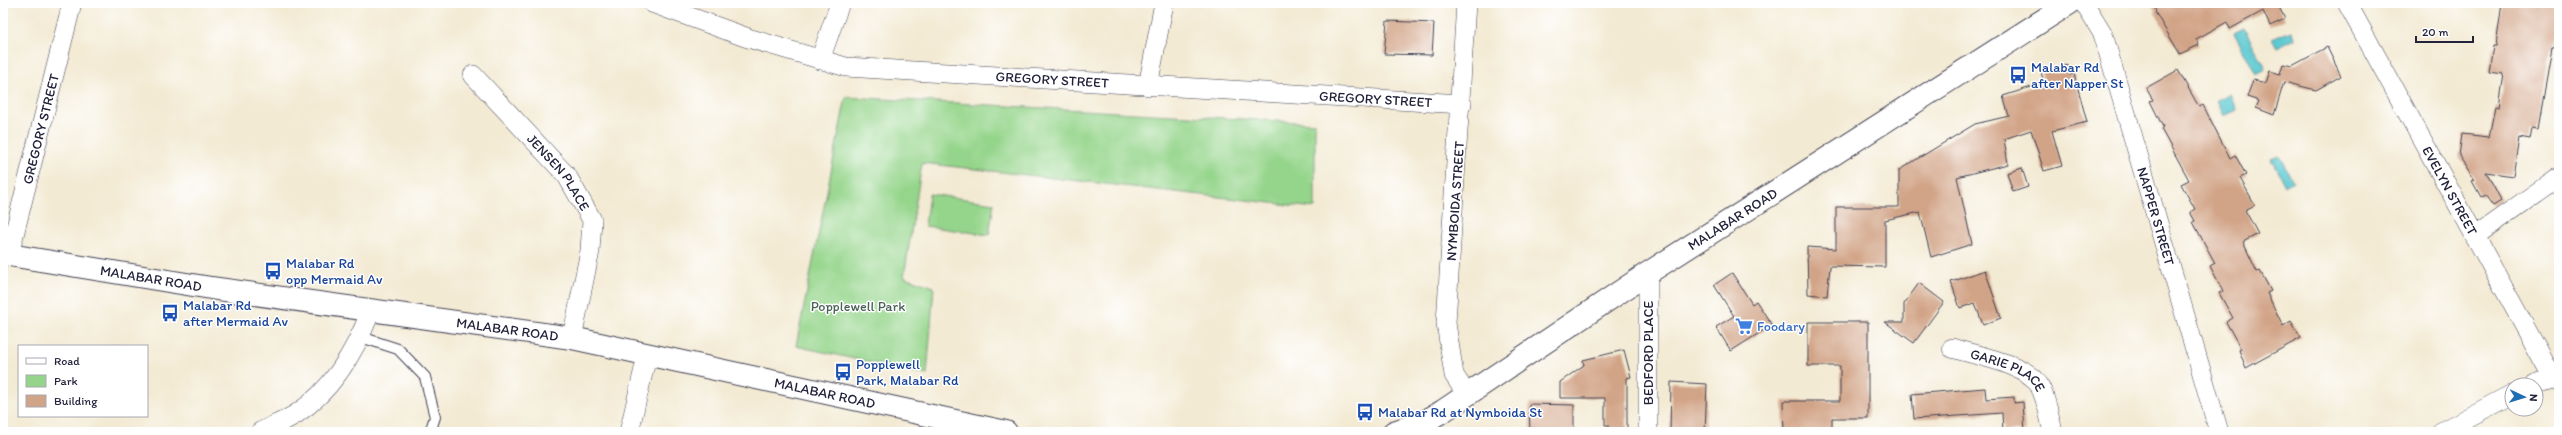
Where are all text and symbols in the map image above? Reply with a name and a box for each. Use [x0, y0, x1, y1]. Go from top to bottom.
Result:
scale bar [2416, 18, 2473, 44]
text: 20 m [2422, 25, 2449, 39]
place label: Malabar Rd after Napper St [2031, 59, 2123, 92]
bus stop icon: Malabar Rd after Napper St [2008, 65, 2028, 85]
street label: GREGORY STREET [995, 68, 1109, 92]
street label: GREGORY STREET [19, 72, 63, 186]
street label: GREGORY STREET [1319, 87, 1433, 111]
street label: JENSEN PLACE [523, 131, 593, 214]
street label: NYMBOIDA STREET [1443, 140, 1468, 261]
street label: EVELYN STREET [2418, 143, 2481, 238]
street label: NAPPER STREET [2133, 165, 2178, 268]
street label: MALABAR ROAD [1685, 184, 1781, 254]
place label: Malabar Rd opp Mermaid Av [286, 255, 383, 288]
bus stop icon: Malabar Rd opp Mermaid Av [263, 261, 283, 281]
street label: MALABAR ROAD [99, 262, 203, 295]
place label: Malabar Rd after Mermaid Av [183, 297, 288, 330]
park label: Popplewell Park [811, 298, 905, 315]
street label: BEDFORD PLACE [1640, 301, 1657, 405]
bus stop icon: Malabar Rd after Mermaid Av [160, 303, 180, 323]
street label: MALABAR ROAD [455, 314, 559, 345]
supermarket icon: Foodary [1734, 316, 1754, 336]
place label: Foodary [1757, 318, 1805, 335]
legend [18, 345, 148, 417]
street label: GARIE PLACE [1968, 345, 2049, 395]
text: Road [54, 354, 80, 368]
place label: Popplewell Park, Malabar Rd [856, 356, 959, 389]
bus stop icon: Popplewell Park, Malabar Rd [833, 362, 853, 382]
text: Park [54, 374, 78, 388]
street label: MALABAR ROAD [773, 374, 877, 412]
north arrow [2504, 377, 2544, 417]
text: N [2527, 393, 2540, 402]
text: Building [54, 394, 98, 408]
bus stop icon: Malabar Rd at Nymboida St [1355, 402, 1375, 422]
place label: Malabar Rd at Nymboida St [1378, 404, 1542, 421]

